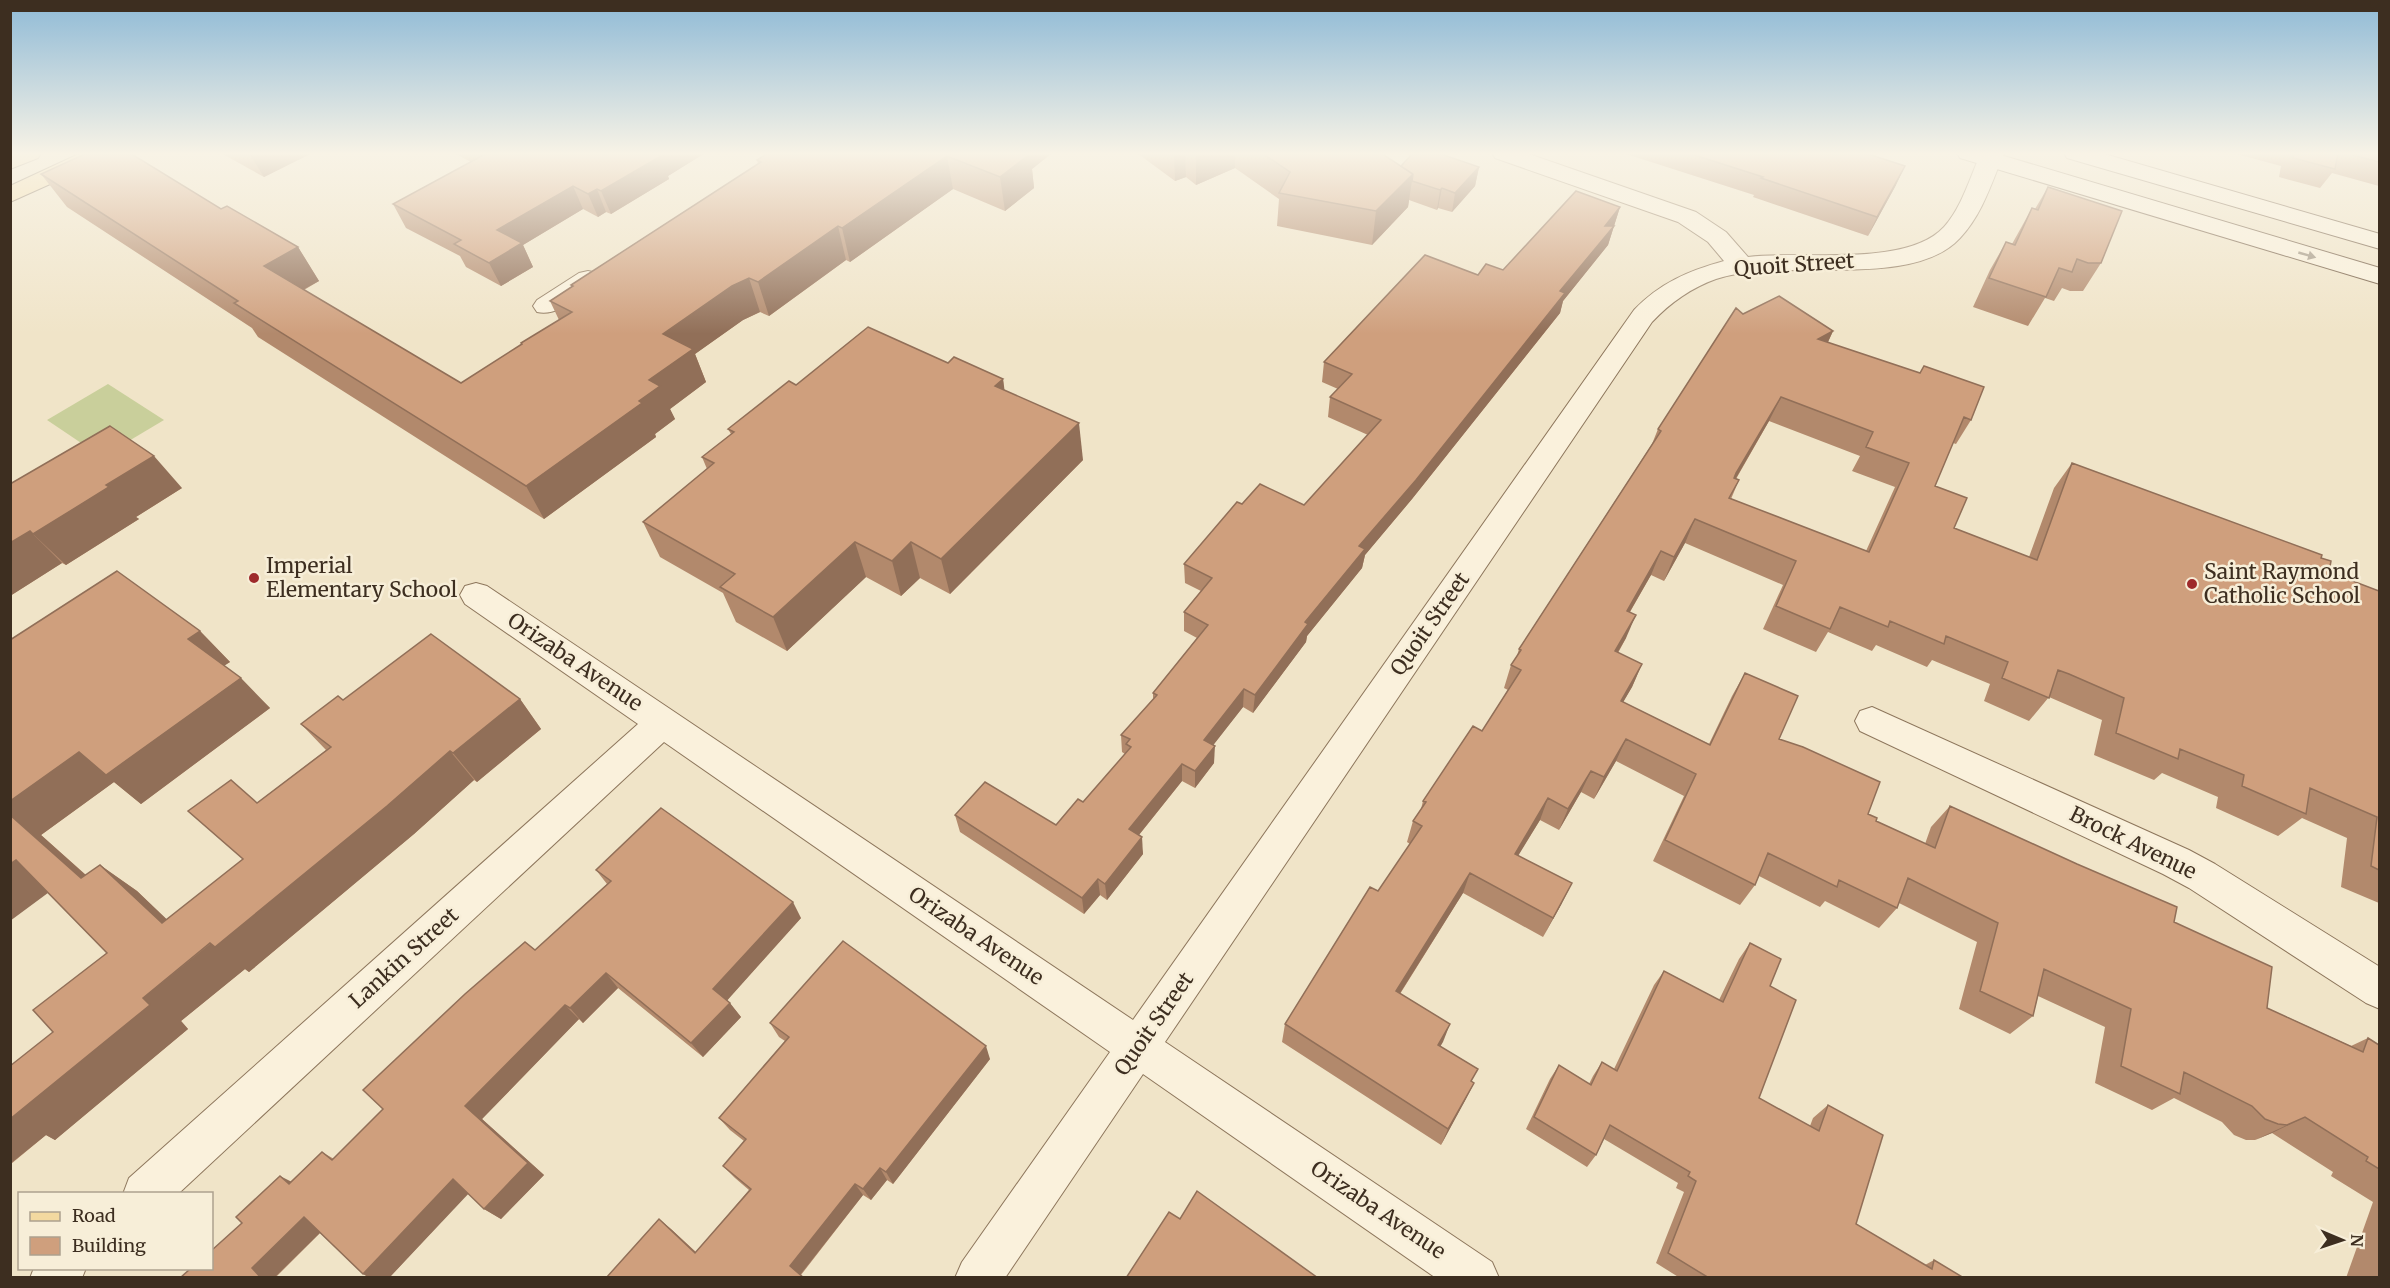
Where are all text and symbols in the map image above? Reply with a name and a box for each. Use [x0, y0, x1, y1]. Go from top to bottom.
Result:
street label: Quoit Street [1733, 247, 1855, 282]
one-way arrow [2298, 251, 2316, 260]
place label: Imperial Elementary School [266, 552, 458, 603]
place label: Saint Raymond Catholic School [2204, 558, 2361, 609]
street label: Quoit Street [1384, 567, 1475, 681]
marker: Imperial Elementary School [247, 571, 261, 585]
marker: Saint Raymond Catholic School [2185, 577, 2199, 591]
street label: Orizaba Avenue [503, 606, 648, 717]
street label: Brock Avenue [2065, 800, 2201, 885]
street label: Orizaba Avenue [904, 880, 1049, 991]
street label: Lankin Street [343, 901, 464, 1014]
street label: Quoit Street [1108, 967, 1199, 1081]
street label: Orizaba Avenue [1306, 1154, 1451, 1265]
legend [18, 1192, 213, 1270]
text: Road [72, 1204, 116, 1227]
north arrow [2312, 1210, 2372, 1270]
text: Building [72, 1234, 146, 1257]
text: N [2347, 1234, 2367, 1248]

